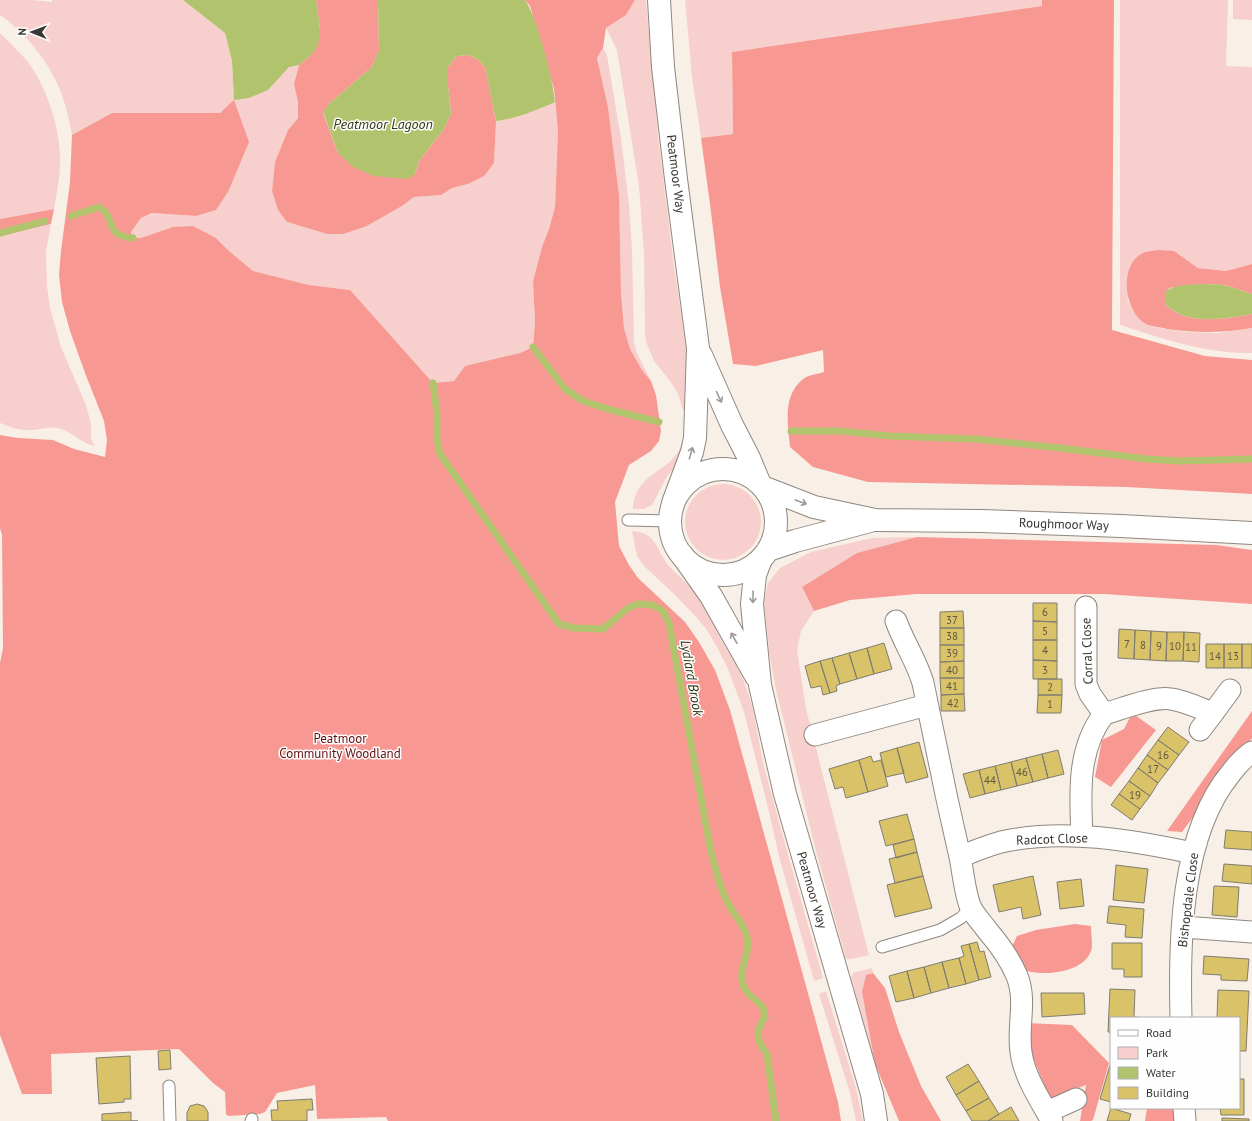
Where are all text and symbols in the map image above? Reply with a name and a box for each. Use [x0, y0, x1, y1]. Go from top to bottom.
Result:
north arrow [12, 12, 52, 52]
text: N [15, 28, 29, 36]
water label: Peatmoor Lagoon [333, 115, 433, 133]
street label: Peatmoor Way [663, 134, 689, 214]
one-way arrow [716, 391, 723, 403]
one-way arrow [688, 446, 695, 459]
one-way arrow [794, 499, 806, 507]
street label: Roughmoor Way [1019, 514, 1109, 534]
one-way arrow [749, 590, 756, 603]
house number: 6 [1042, 605, 1048, 619]
house number: 37 [946, 613, 958, 627]
street label: Corral Close [1077, 617, 1097, 685]
house number: 5 [1042, 624, 1048, 638]
house number: 38 [946, 629, 958, 643]
one-way arrow [730, 632, 738, 644]
house number: 7 [1124, 637, 1130, 651]
house number: 8 [1140, 638, 1146, 652]
water label: Lydiard Brook [676, 639, 708, 718]
house number: 9 [1156, 639, 1162, 653]
house number: 10 [1169, 639, 1181, 653]
house number: 11 [1185, 640, 1197, 654]
house number: 4 [1042, 643, 1048, 657]
house number: 39 [946, 646, 958, 660]
house number: 14 [1209, 649, 1221, 663]
house number: 13 [1227, 649, 1239, 663]
house number: 40 [946, 663, 958, 677]
house number: 3 [1042, 663, 1048, 677]
house number: 41 [946, 679, 958, 693]
house number: 2 [1047, 680, 1053, 694]
house number: 42 [947, 696, 959, 710]
house number: 1 [1047, 697, 1053, 711]
park label: Peatmoor Community Woodland [279, 730, 401, 762]
house number: 16 [1157, 748, 1169, 762]
house number: 17 [1147, 762, 1159, 776]
house number: 46 [1016, 765, 1028, 779]
house number: 44 [984, 773, 996, 787]
house number: 19 [1129, 788, 1141, 802]
street label: Radcot Close [1016, 829, 1088, 849]
street label: Peatmoor Way [793, 850, 831, 930]
street label: Bishopdale Close [1174, 852, 1202, 948]
legend [1110, 1017, 1240, 1109]
text: Road [1146, 1025, 1171, 1040]
text: Park [1146, 1045, 1168, 1060]
text: Water [1146, 1065, 1176, 1080]
text: Building [1146, 1085, 1189, 1100]

